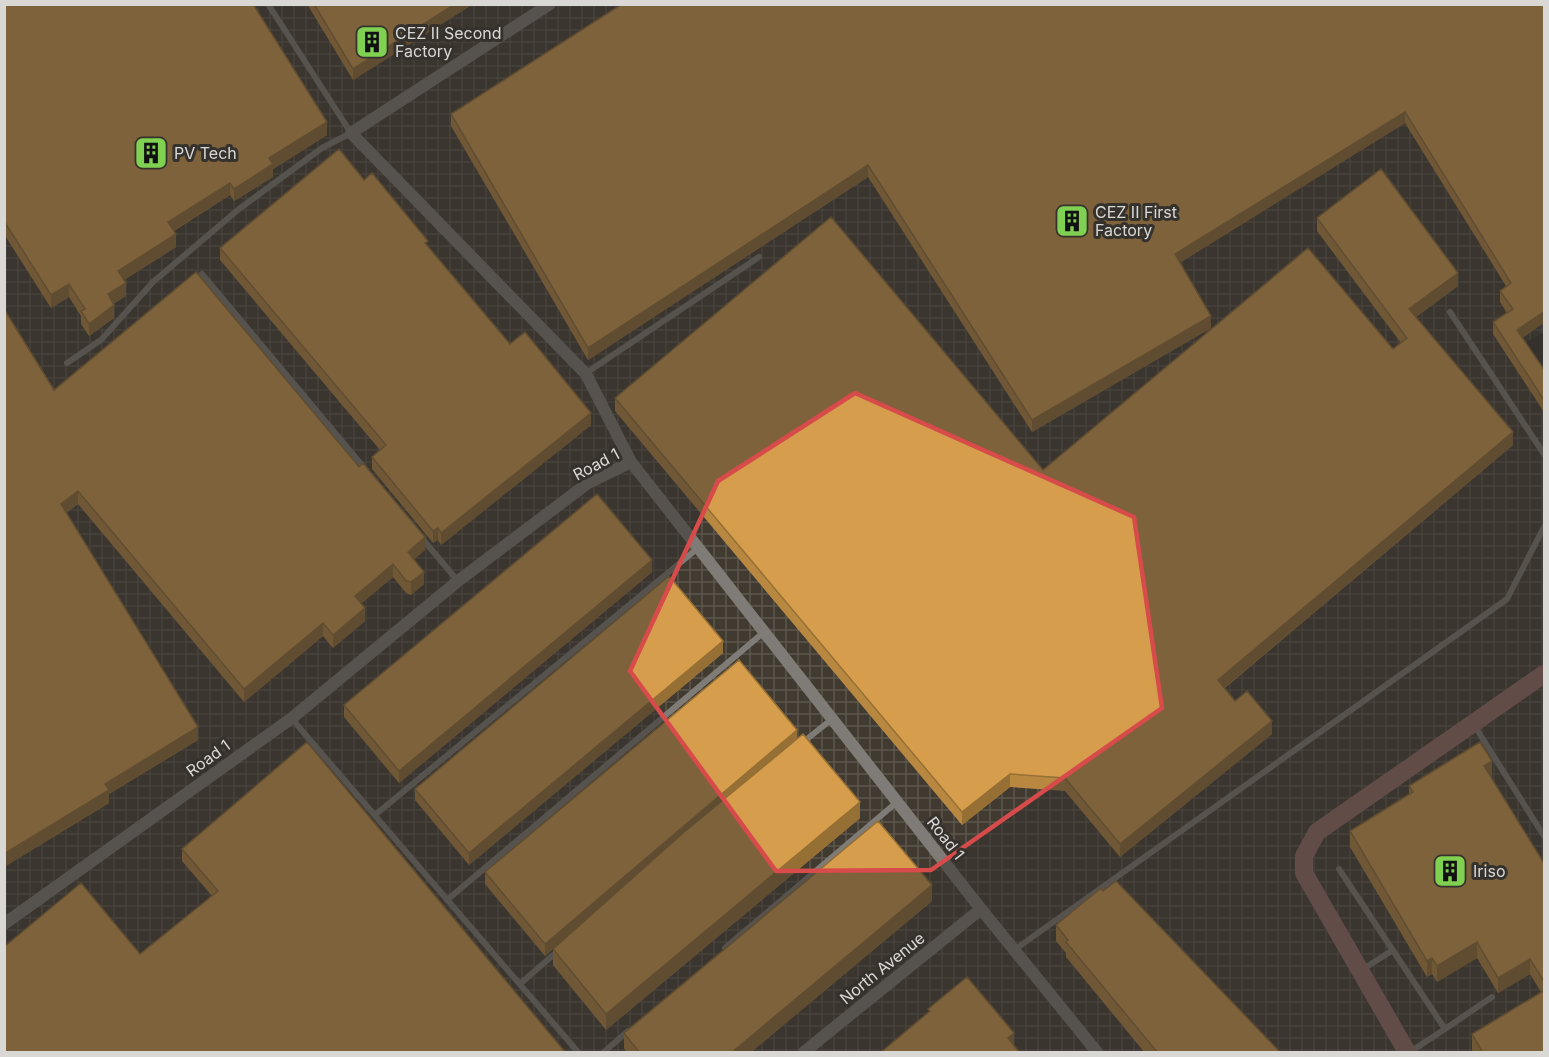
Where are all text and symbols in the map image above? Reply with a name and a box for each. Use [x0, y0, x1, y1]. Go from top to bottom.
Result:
place label: CEZ II Second Factory [395, 23, 502, 61]
building icon: CEZ II Second Factory [354, 24, 390, 60]
building icon: PV Tech [133, 135, 169, 171]
place label: PV Tech [174, 143, 237, 163]
place label: CEZ II First Factory [1095, 202, 1177, 240]
building icon: CEZ II First Factory [1054, 203, 1090, 239]
street label: Road 1 [569, 444, 623, 484]
street label: Road 1 [182, 735, 234, 781]
street label: Road 1 [923, 812, 969, 864]
building icon: Iriso [1432, 853, 1468, 889]
place label: Iriso [1473, 861, 1505, 881]
street label: North Avenue [836, 928, 928, 1008]

